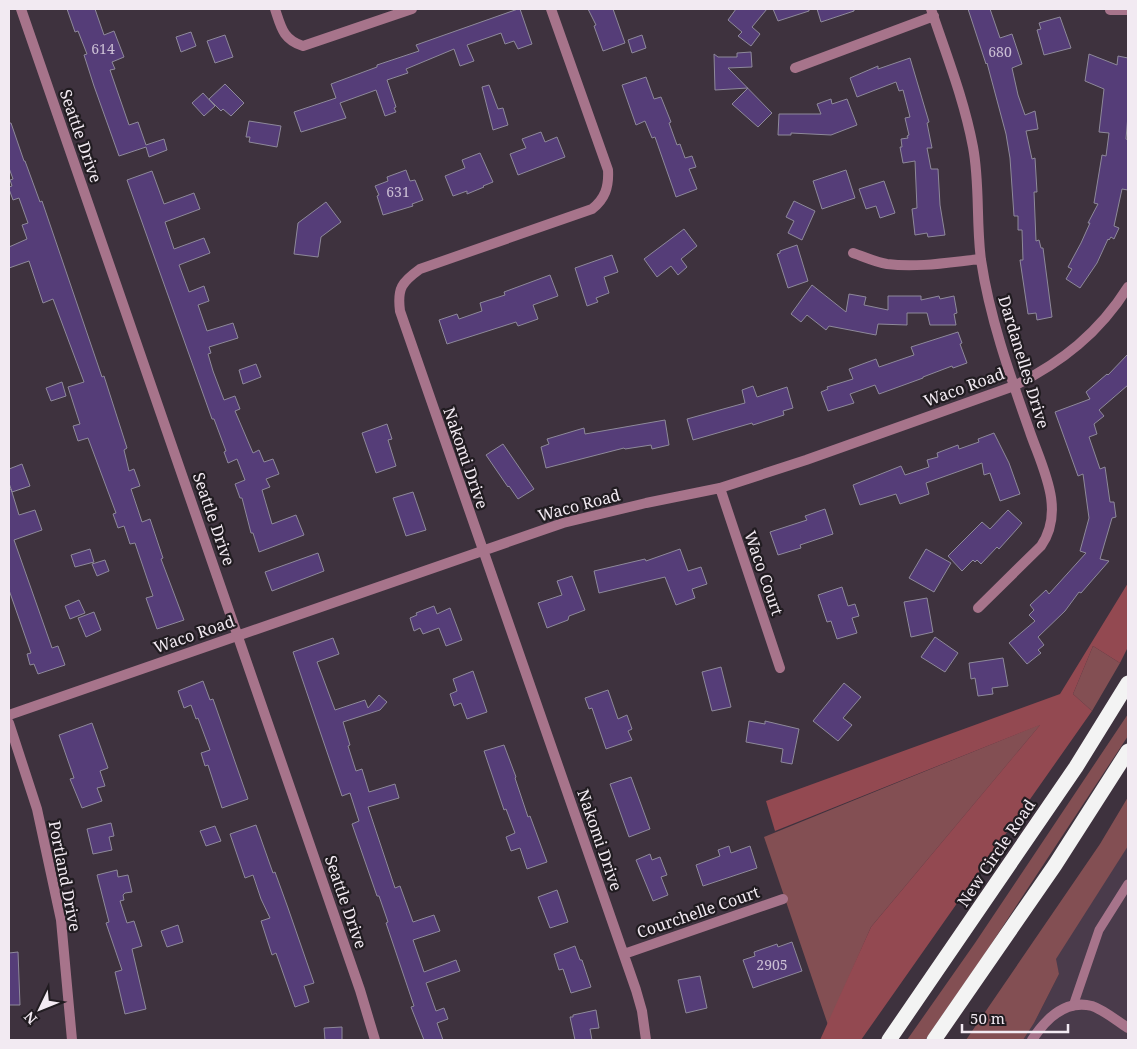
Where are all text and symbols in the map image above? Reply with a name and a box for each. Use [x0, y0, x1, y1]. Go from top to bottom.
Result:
house number: 614 [91, 39, 115, 58]
house number: 680 [988, 42, 1012, 61]
street label: Seattle Drive [55, 86, 107, 186]
house number: 631 [386, 182, 410, 201]
street label: Dardanelles Drive [993, 293, 1055, 431]
street label: Waco Road [921, 362, 1008, 412]
street label: Nakomi Drive [438, 404, 494, 512]
street label: Seattle Drive [188, 469, 240, 569]
street label: Waco Road [535, 483, 623, 527]
street label: Waco Court [739, 528, 789, 619]
street label: Waco Road [150, 610, 238, 658]
street label: Nakomi Drive [572, 786, 628, 894]
street label: New Circle Road [952, 795, 1040, 911]
street label: Portland Drive [43, 819, 87, 933]
street label: Seattle Drive [320, 852, 372, 952]
street label: Courchelle Court [634, 881, 763, 943]
house number: 2905 [756, 955, 788, 974]
north arrow [15, 984, 65, 1034]
scale bar [962, 1002, 1068, 1034]
text: N [19, 1008, 41, 1029]
text: 50 m [970, 1008, 1005, 1028]

